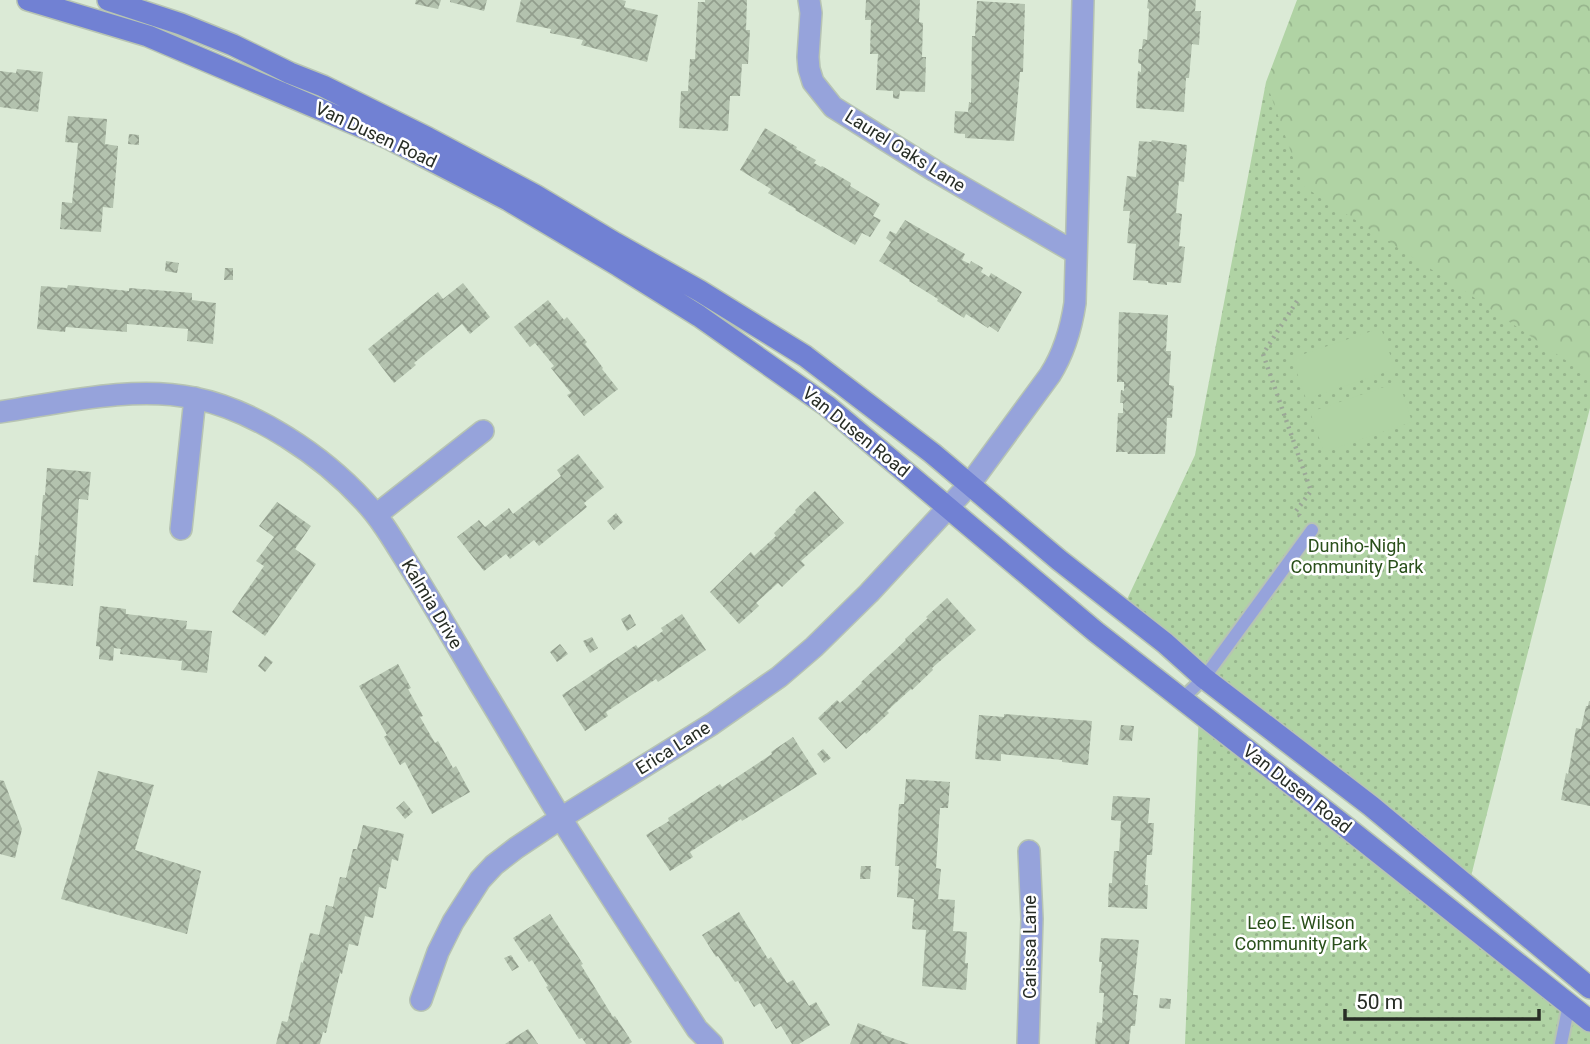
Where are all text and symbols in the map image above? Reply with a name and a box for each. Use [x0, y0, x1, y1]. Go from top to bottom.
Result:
street label: Van Dusen Road [312, 97, 440, 172]
street label: Laurel Oaks Lane [841, 105, 969, 196]
street label: Van Dusen Road [799, 382, 914, 481]
park label: Duniho-Nigh Community Park [1291, 535, 1424, 577]
street label: Kalmia Drive [398, 555, 467, 652]
street label: Erica Lane [632, 717, 714, 779]
street label: Van Dusen Road [1239, 740, 1356, 837]
street label: Carissa Lane [1019, 895, 1040, 999]
park label: Leo E. Wilson Community Park [1235, 912, 1368, 954]
scale bar [1345, 978, 1539, 1022]
text: 50 m [1356, 990, 1403, 1014]

